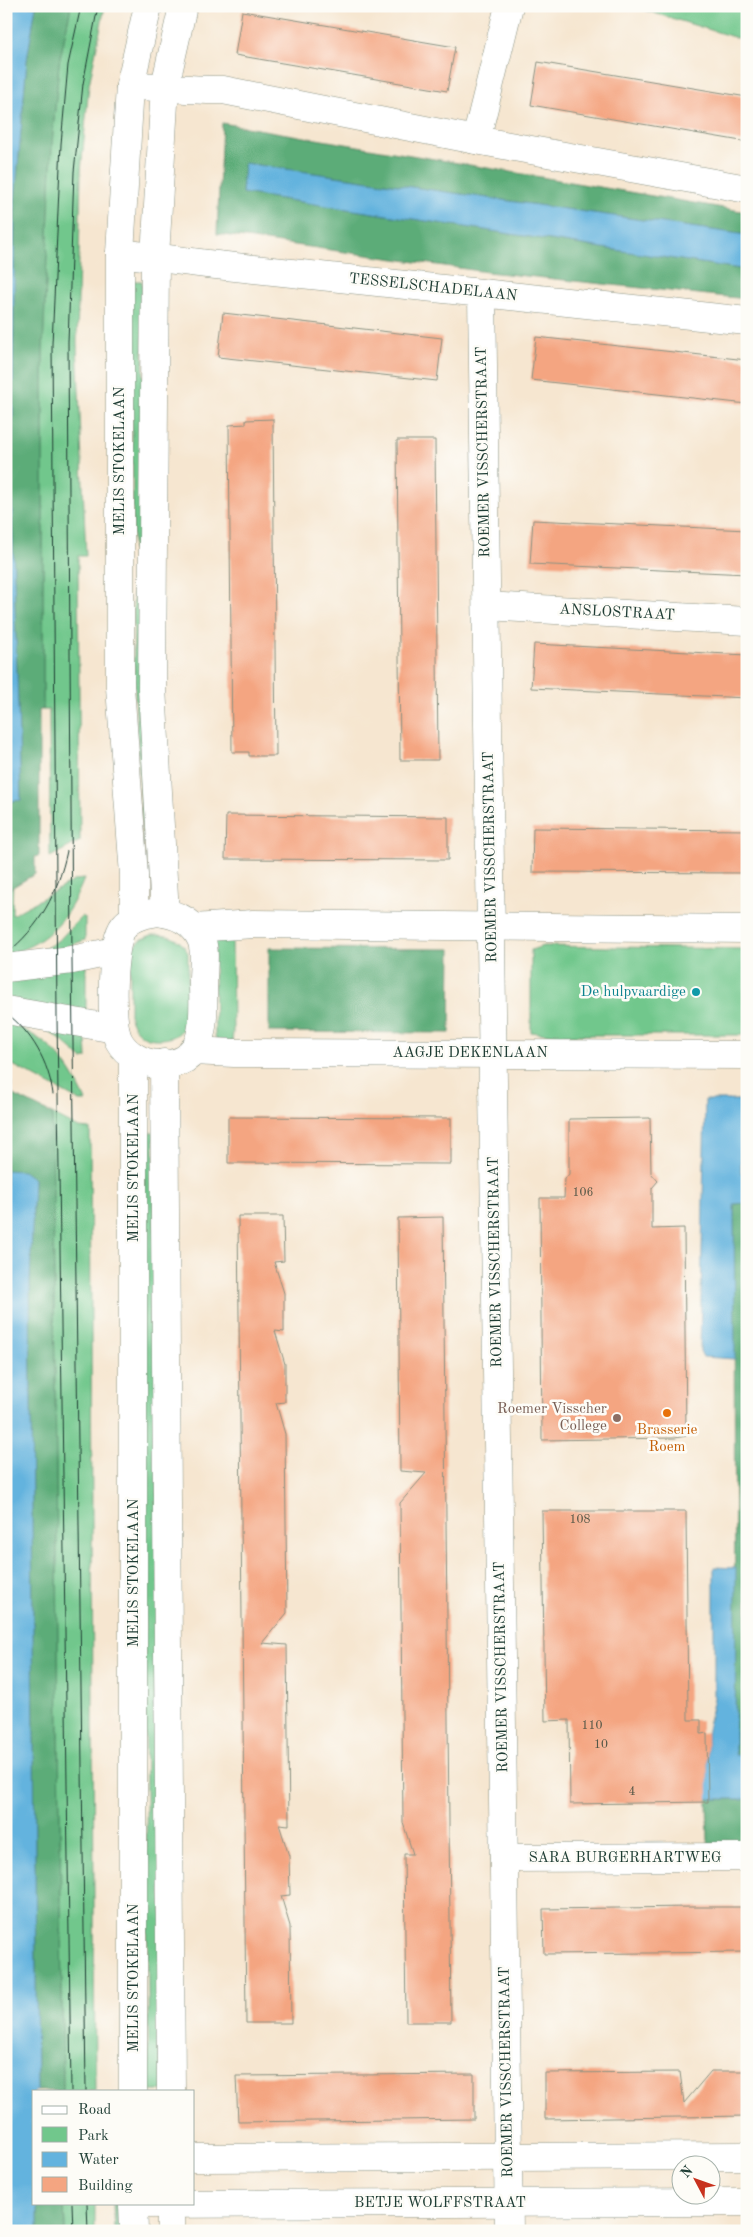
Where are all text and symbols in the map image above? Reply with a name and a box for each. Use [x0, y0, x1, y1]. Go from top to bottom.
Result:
street label: TESSELSCHADELAAN [348, 272, 518, 304]
street label: ROEMER VISSCHERSTRAAT [475, 346, 493, 558]
street label: MELIS STOKELAAN [113, 386, 128, 536]
street label: ANSLOSTRAAT [559, 602, 675, 624]
street label: ROEMER VISSCHERSTRAAT [482, 751, 500, 963]
place label: De hulpvaardige [581, 985, 686, 1000]
marker: De hulpvaardige [690, 986, 702, 998]
street label: AAGJE DEKENLAAN [392, 1046, 548, 1061]
street label: MELIS STOKELAAN [127, 1093, 142, 1243]
street label: ROEMER VISSCHERSTRAAT [487, 1156, 505, 1368]
house number: 106 [573, 1187, 593, 1199]
place label: Roemer Visscher College [497, 1402, 607, 1434]
marker: Brasserie Roem [661, 1407, 673, 1419]
marker: Roemer Visscher College [611, 1412, 623, 1424]
place label: Brasserie Roem [637, 1423, 698, 1455]
street label: MELIS STOKELAAN [127, 1498, 142, 1648]
house number: 108 [570, 1514, 590, 1526]
street label: ROEMER VISSCHERSTRAAT [493, 1561, 511, 1773]
house number: 110 [582, 1720, 602, 1732]
house number: 10 [594, 1739, 608, 1751]
house number: 4 [629, 1786, 636, 1798]
street label: SARA BURGERHARTWEG [528, 1851, 722, 1866]
street label: MELIS STOKELAAN [127, 1903, 142, 2053]
street label: ROEMER VISSCHERSTRAAT [498, 1966, 516, 2178]
legend [32, 2090, 195, 2204]
text: Road [78, 2103, 112, 2118]
text: Park [78, 2129, 109, 2144]
text: Water [78, 2153, 119, 2168]
north arrow [670, 2154, 720, 2204]
text: N [678, 2163, 696, 2181]
text: Building [78, 2179, 133, 2194]
street label: BETJE WOLFFSTRAAT [354, 2196, 526, 2211]

